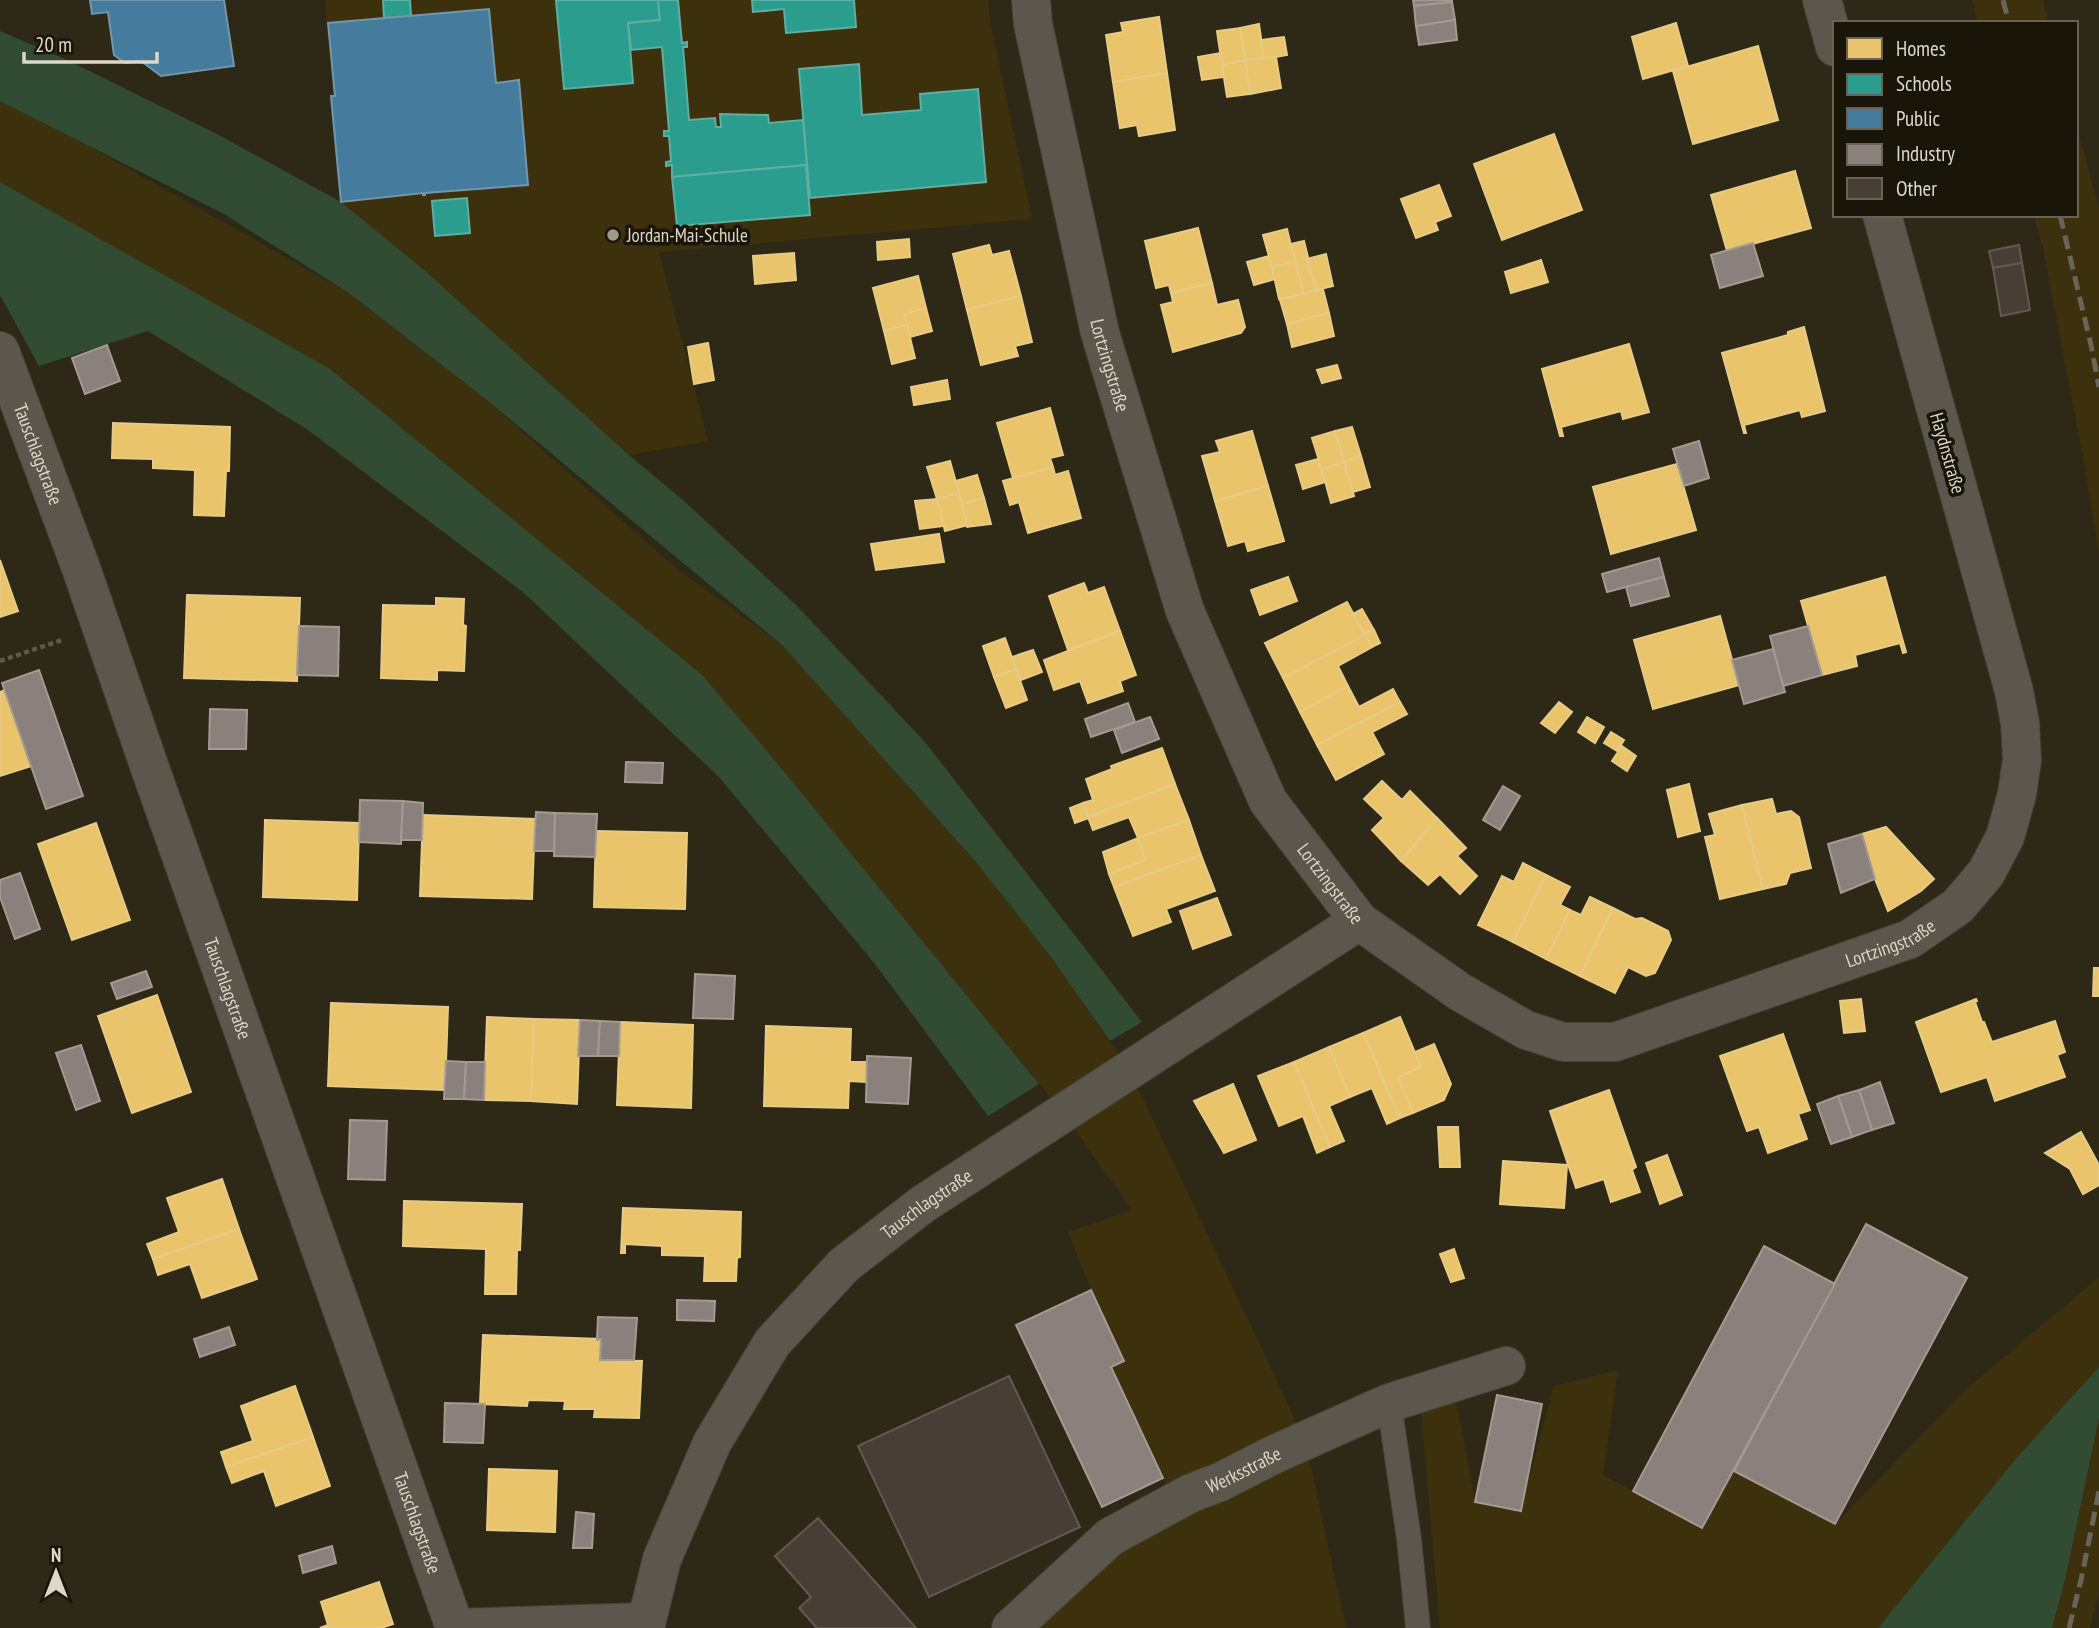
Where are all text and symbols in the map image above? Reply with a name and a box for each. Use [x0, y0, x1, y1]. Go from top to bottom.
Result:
scale bar [24, 21, 158, 65]
legend [1833, 21, 2078, 217]
text: 20 m [35, 31, 72, 58]
text: Homes [1896, 35, 1946, 62]
text: Schools [1896, 70, 1952, 97]
text: Public [1896, 105, 1941, 132]
text: Industry [1896, 140, 1955, 167]
text: Other [1896, 175, 1937, 202]
place label: Jordan-Mai-Schule [626, 223, 748, 247]
marker: Jordan-Mai-Schule [605, 227, 621, 243]
street label: Lortzingstraße [1085, 317, 1135, 415]
street label: Tauschlagstraße [9, 400, 68, 508]
street label: Haydnstraße [1925, 410, 1971, 496]
street label: Lortzingstraße [1292, 838, 1369, 929]
street label: Lortzingstraße [1842, 913, 1940, 973]
street label: Tauschlagstraße [199, 934, 257, 1043]
street label: Tauschlagstraße [876, 1163, 977, 1244]
street label: Werksstraße [1203, 1441, 1285, 1498]
street label: Tauschlagstraße [389, 1469, 447, 1577]
north arrow [21, 1537, 91, 1607]
text: N [51, 1543, 61, 1567]

